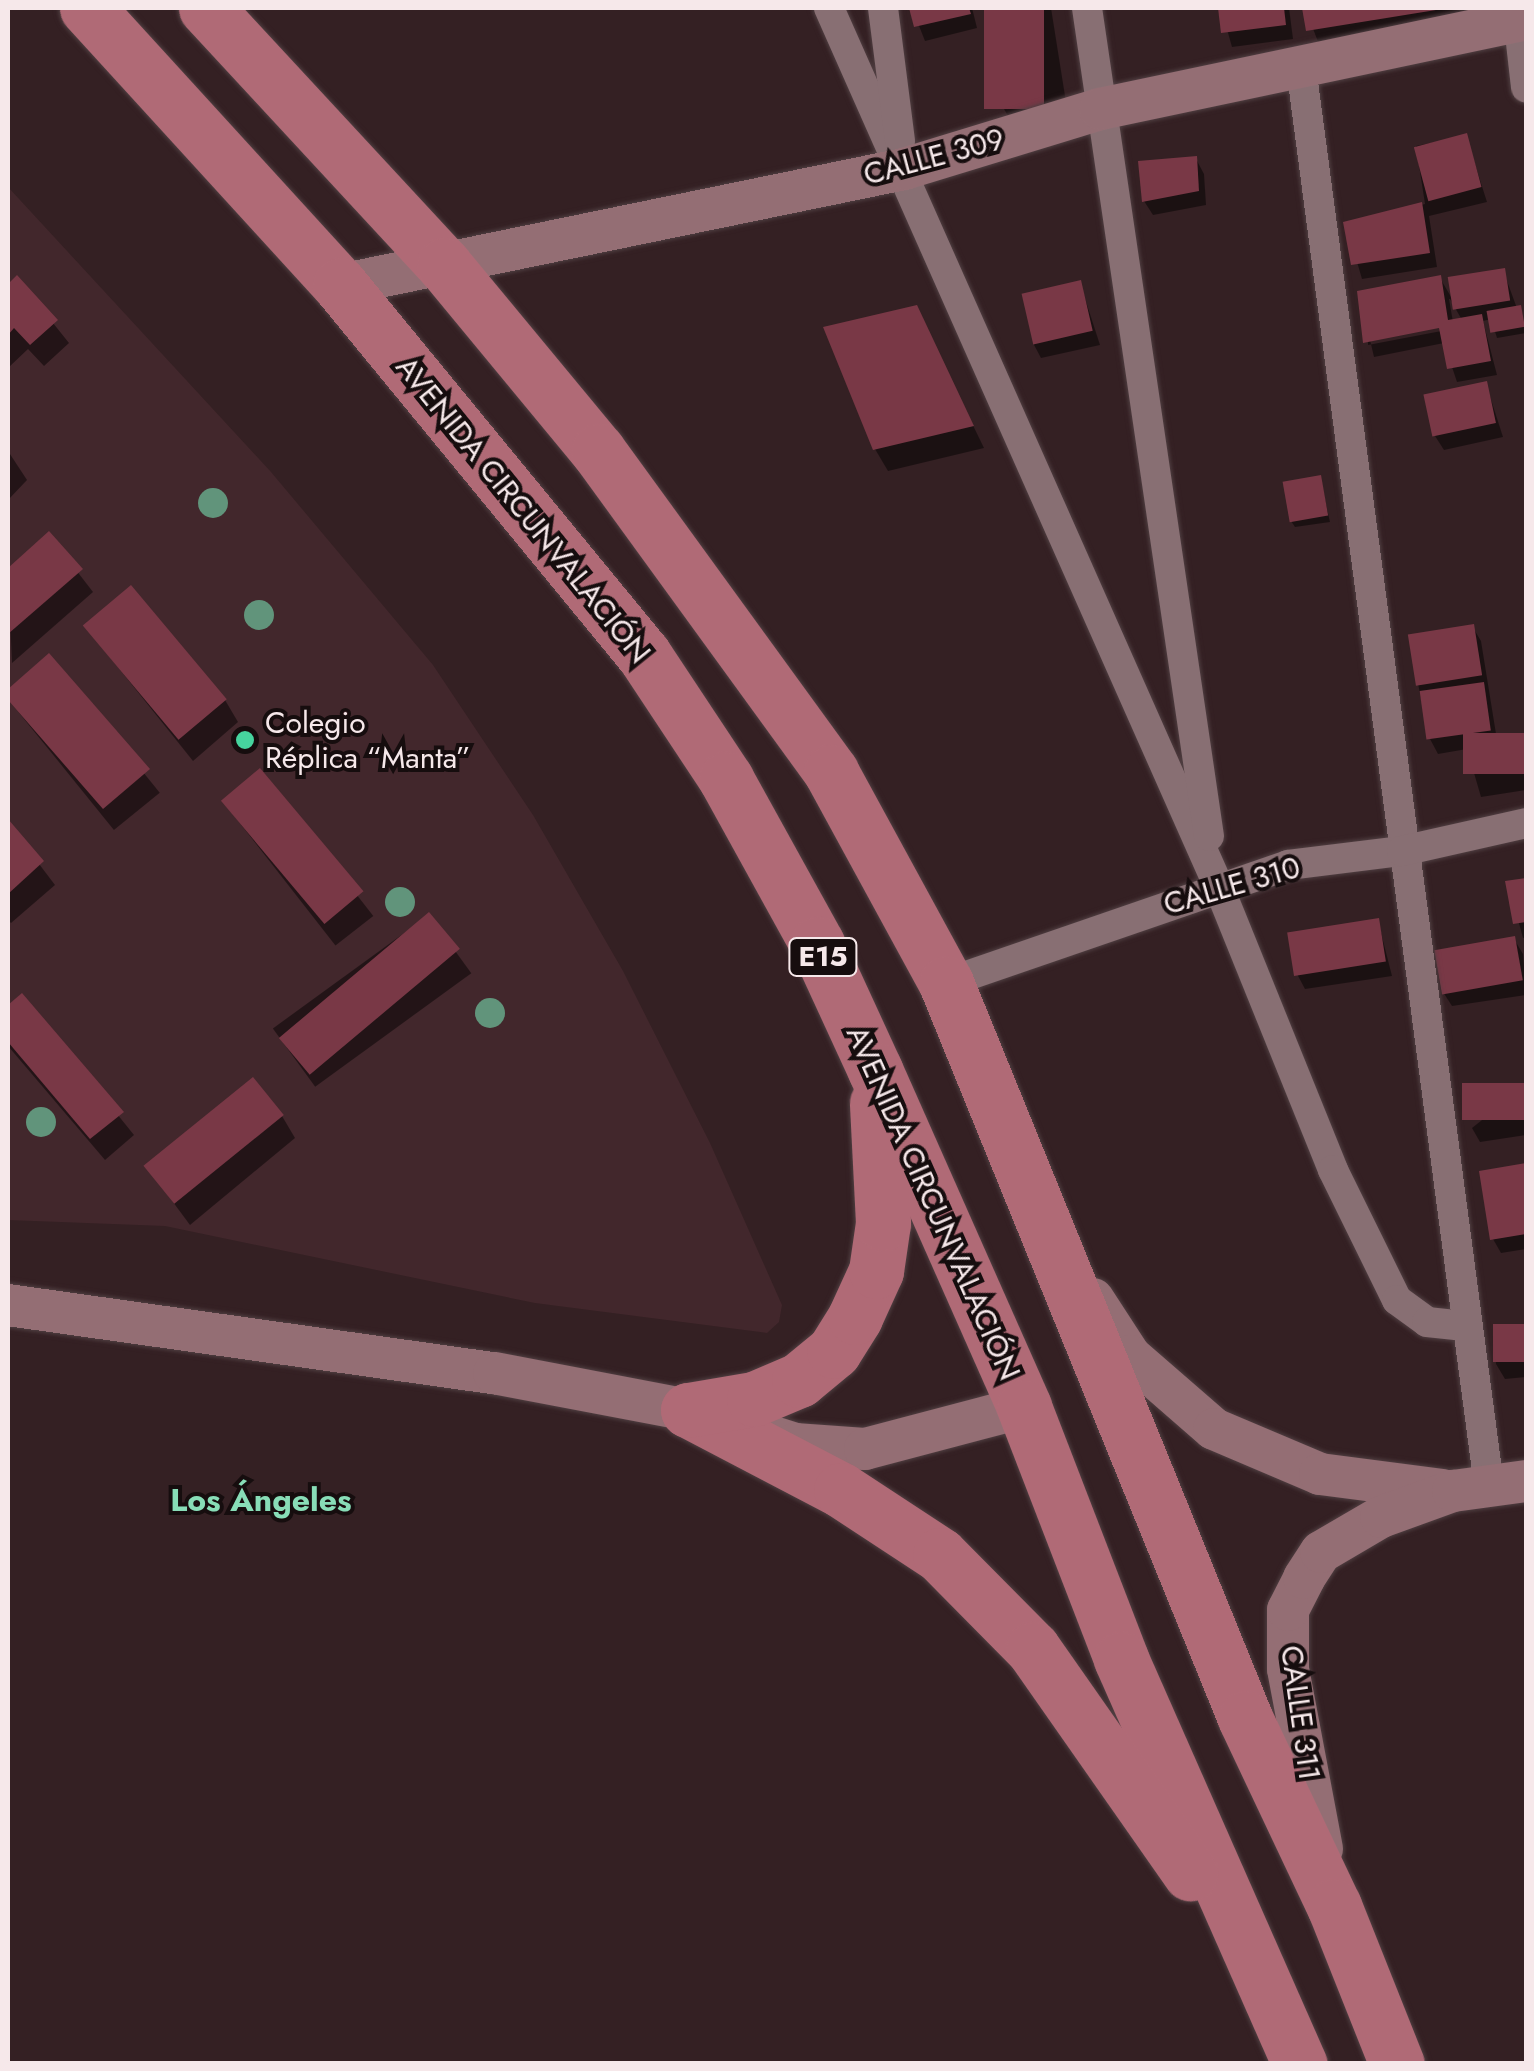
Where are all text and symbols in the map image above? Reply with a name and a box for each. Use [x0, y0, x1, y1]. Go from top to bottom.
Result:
street label: CALLE 309 [860, 121, 1008, 193]
street label: AVENIDA CIRCUNVALACIÓN [388, 349, 658, 671]
place label: Colegio Réplica “Manta” [265, 705, 471, 776]
marker: Colegio Réplica “Manta” [234, 729, 256, 751]
street label: CALLE 310 [1160, 849, 1304, 923]
road number: E15 [788, 934, 858, 980]
street label: AVENIDA CIRCUNVALACIÓN [838, 1020, 1028, 1386]
district label: Los Ángeles [170, 1481, 352, 1519]
street label: CALLE 311 [1273, 1643, 1327, 1783]

